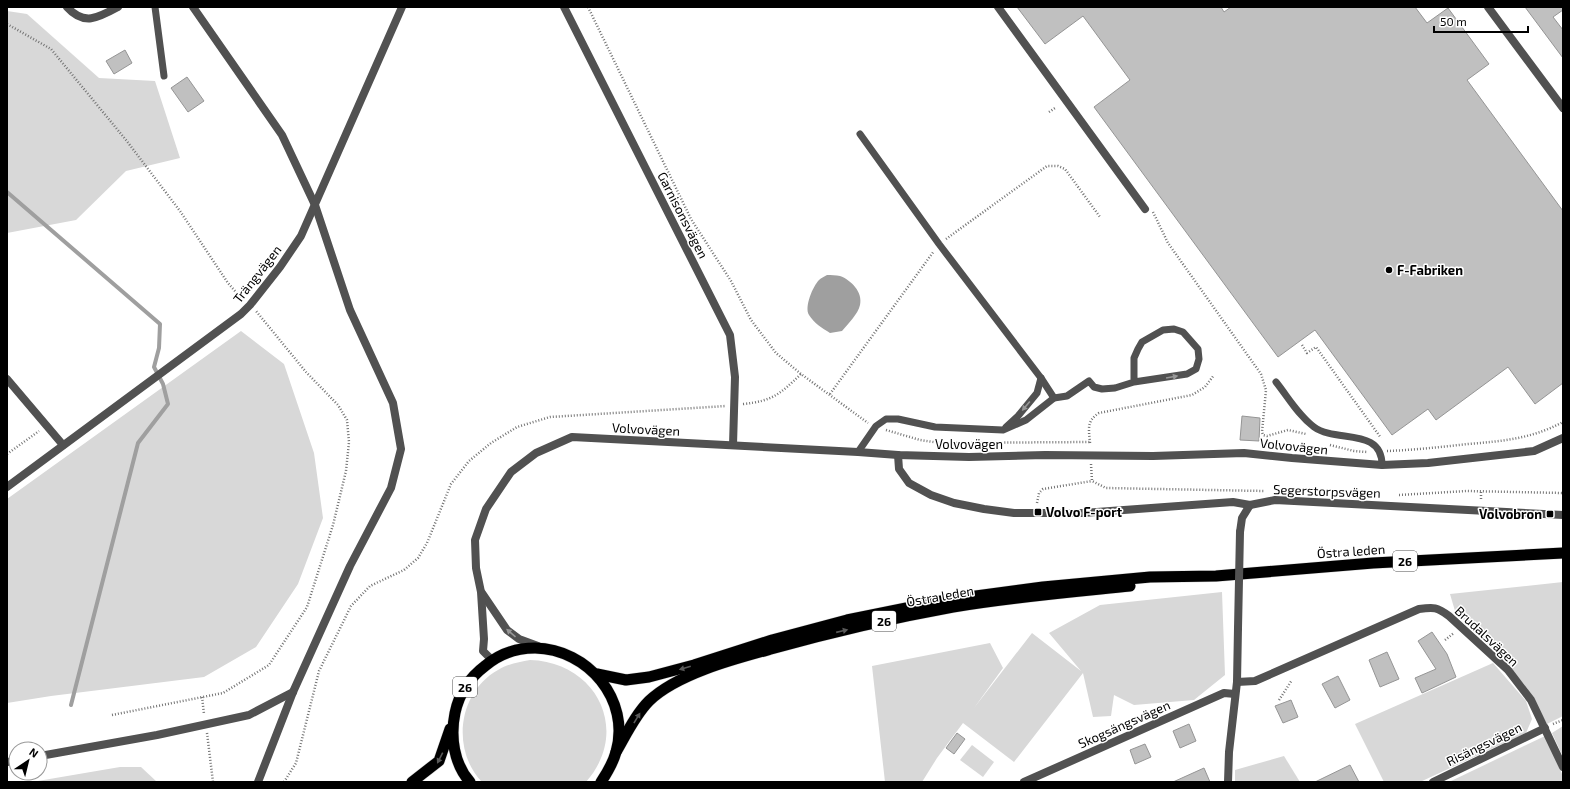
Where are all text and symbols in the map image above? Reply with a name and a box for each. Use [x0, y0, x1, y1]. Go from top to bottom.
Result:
scale bar [1434, 8, 1528, 34]
text: 50 m [1440, 14, 1467, 28]
street label: Garnisonsvägen [654, 169, 712, 261]
street label: Trängvägen [229, 242, 285, 306]
place label: F-Fabriken [1397, 262, 1463, 278]
marker: F-Fabriken [1384, 265, 1394, 275]
one-way arrow [1166, 374, 1178, 380]
one-way arrow [1022, 401, 1031, 412]
street label: Volvovägen [612, 419, 680, 439]
street label: Volvovägen [1259, 434, 1329, 458]
street label: Volvovägen [935, 436, 1003, 452]
street label: Segerstorpsvägen [1273, 481, 1381, 501]
place label: Volvo F-port [1046, 504, 1123, 520]
place label: Volvobron [1479, 506, 1542, 522]
marker: Volvo F-port [1033, 507, 1043, 517]
marker: Volvobron [1545, 509, 1555, 519]
street label: Östra leden [1316, 541, 1386, 561]
road number: 26 [1393, 551, 1417, 571]
street label: Östra leden [905, 582, 975, 610]
street label: Brudalsvägen [1452, 602, 1522, 670]
road number: 26 [872, 611, 896, 631]
one-way arrow [836, 627, 848, 633]
one-way arrow [507, 629, 516, 638]
one-way arrow [679, 665, 691, 671]
road number: 26 [453, 677, 477, 697]
street label: Skogsängsvägen [1075, 697, 1173, 751]
one-way arrow [633, 712, 640, 724]
street label: Risängsvägen [1444, 719, 1524, 769]
north arrow [8, 741, 48, 781]
text: N [27, 745, 41, 760]
one-way arrow [437, 752, 443, 764]

